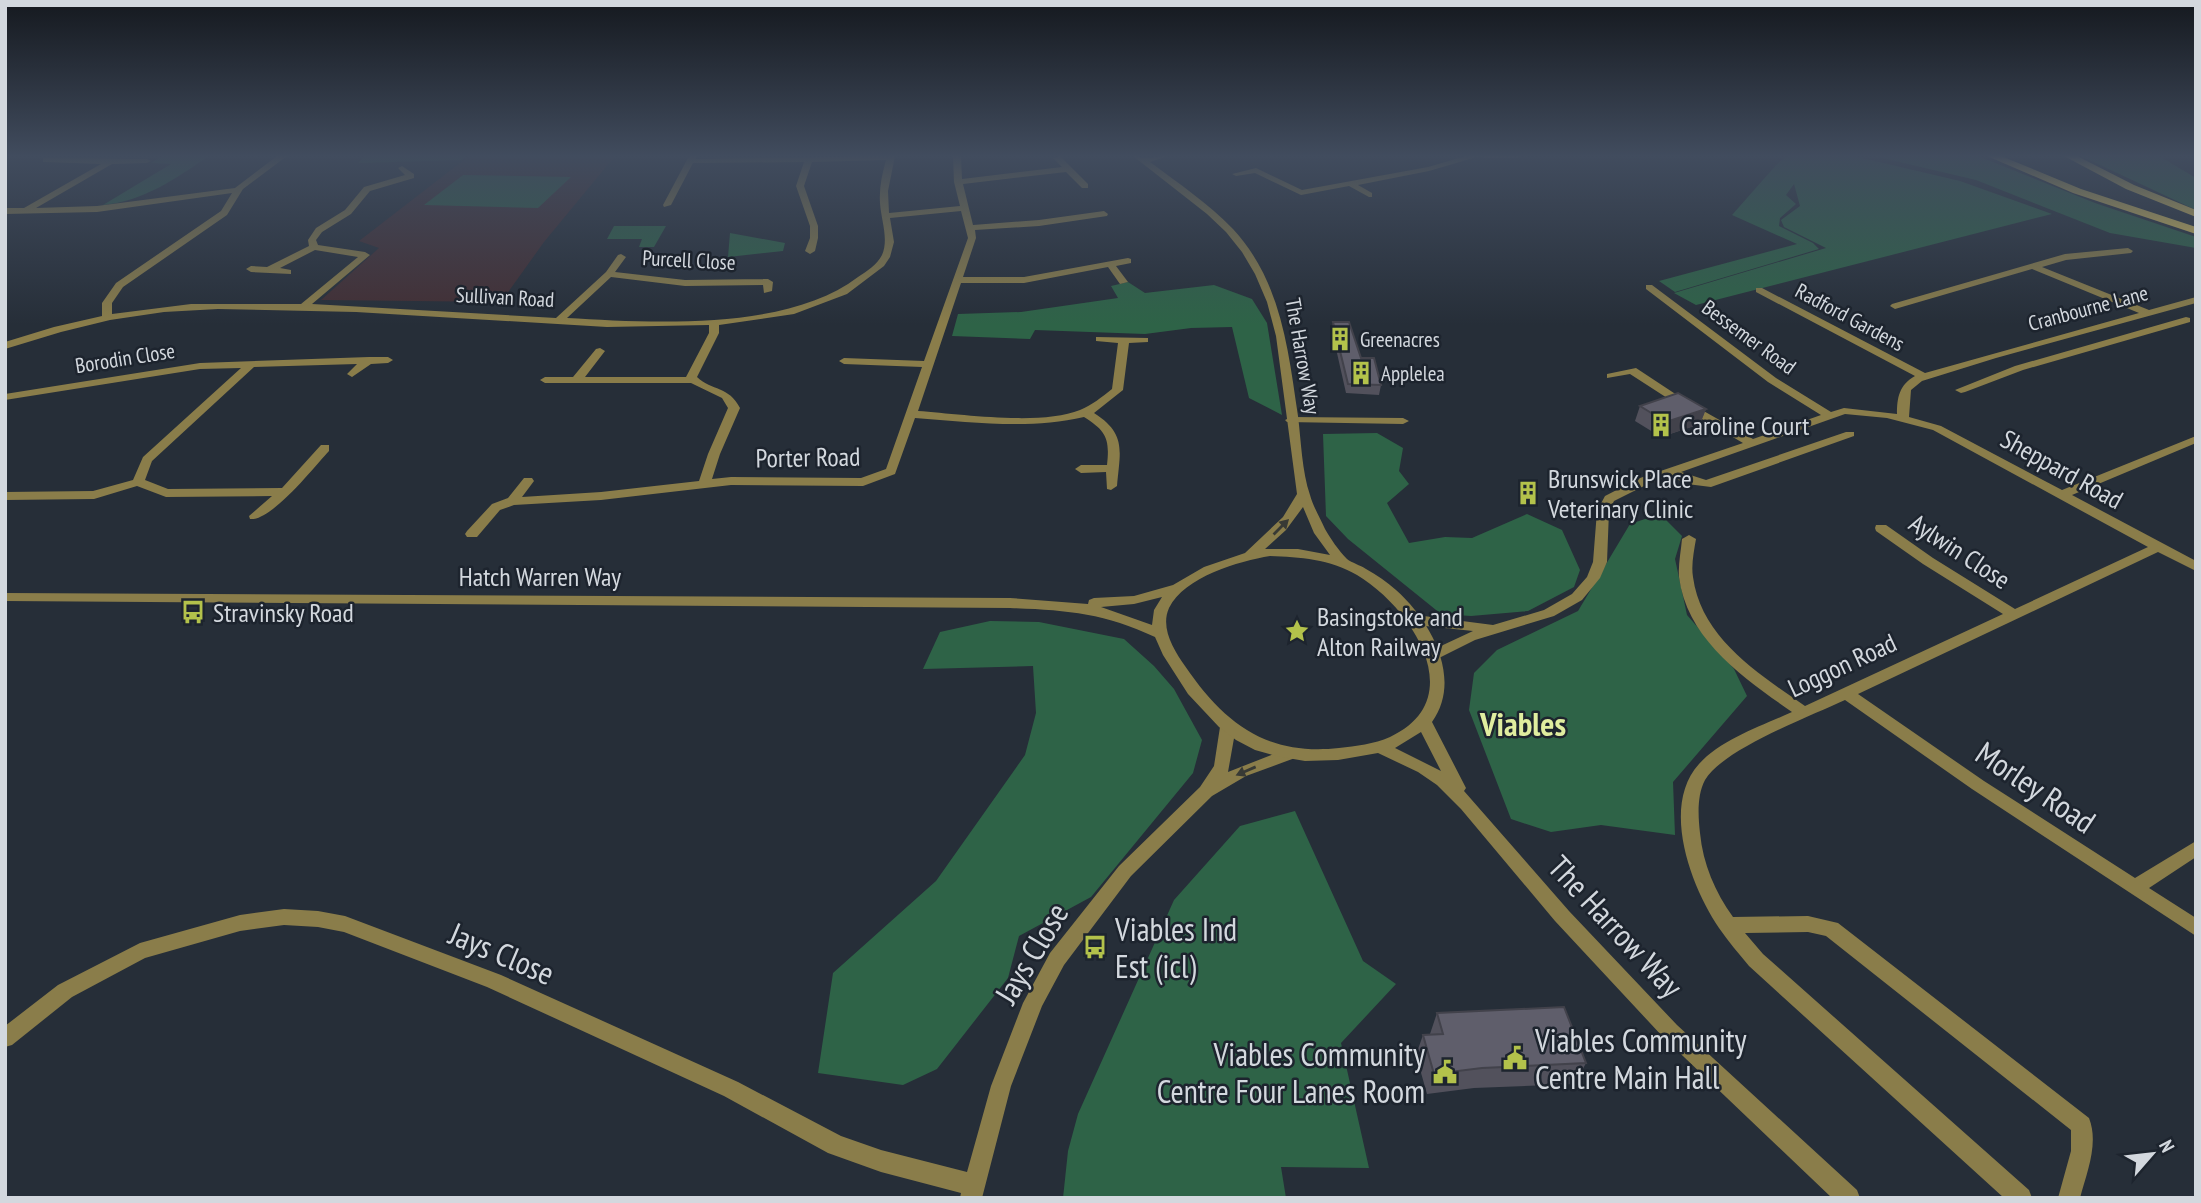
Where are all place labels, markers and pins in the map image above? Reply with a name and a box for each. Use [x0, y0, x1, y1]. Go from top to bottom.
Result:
building icon: Greenacres [1326, 325, 1354, 353]
place label: Greenacres [1360, 326, 1440, 353]
building icon: Applelea [1347, 359, 1375, 387]
place label: Applelea [1381, 360, 1445, 387]
place label: Caroline Court [1681, 409, 1809, 442]
building icon: Caroline Court [1647, 411, 1675, 439]
place label: Brunswick Place Veterinary Clinic [1547, 462, 1693, 525]
building icon: Brunswick Place Veterinary Clinic [1514, 479, 1542, 507]
place label: Stravinsky Road [213, 596, 354, 629]
bus stop icon: Stravinsky Road [179, 598, 207, 626]
place label: Basingstoke and Alton Railway [1317, 600, 1463, 663]
place icon: Basingstoke and Alton Railway [1283, 617, 1311, 645]
place label: Viables Ind Est (icl) [1114, 908, 1237, 987]
bus stop icon: Viables Ind Est (icl) [1081, 933, 1109, 961]
place label: Viables Community Centre Main Hall [1534, 1019, 1747, 1098]
place label: Viables Community Centre Four Lanes Room [1157, 1033, 1425, 1112]
public building icon: Viables Community Centre Main Hall [1501, 1044, 1529, 1072]
public building icon: Viables Community Centre Four Lanes Room [1431, 1058, 1459, 1086]

